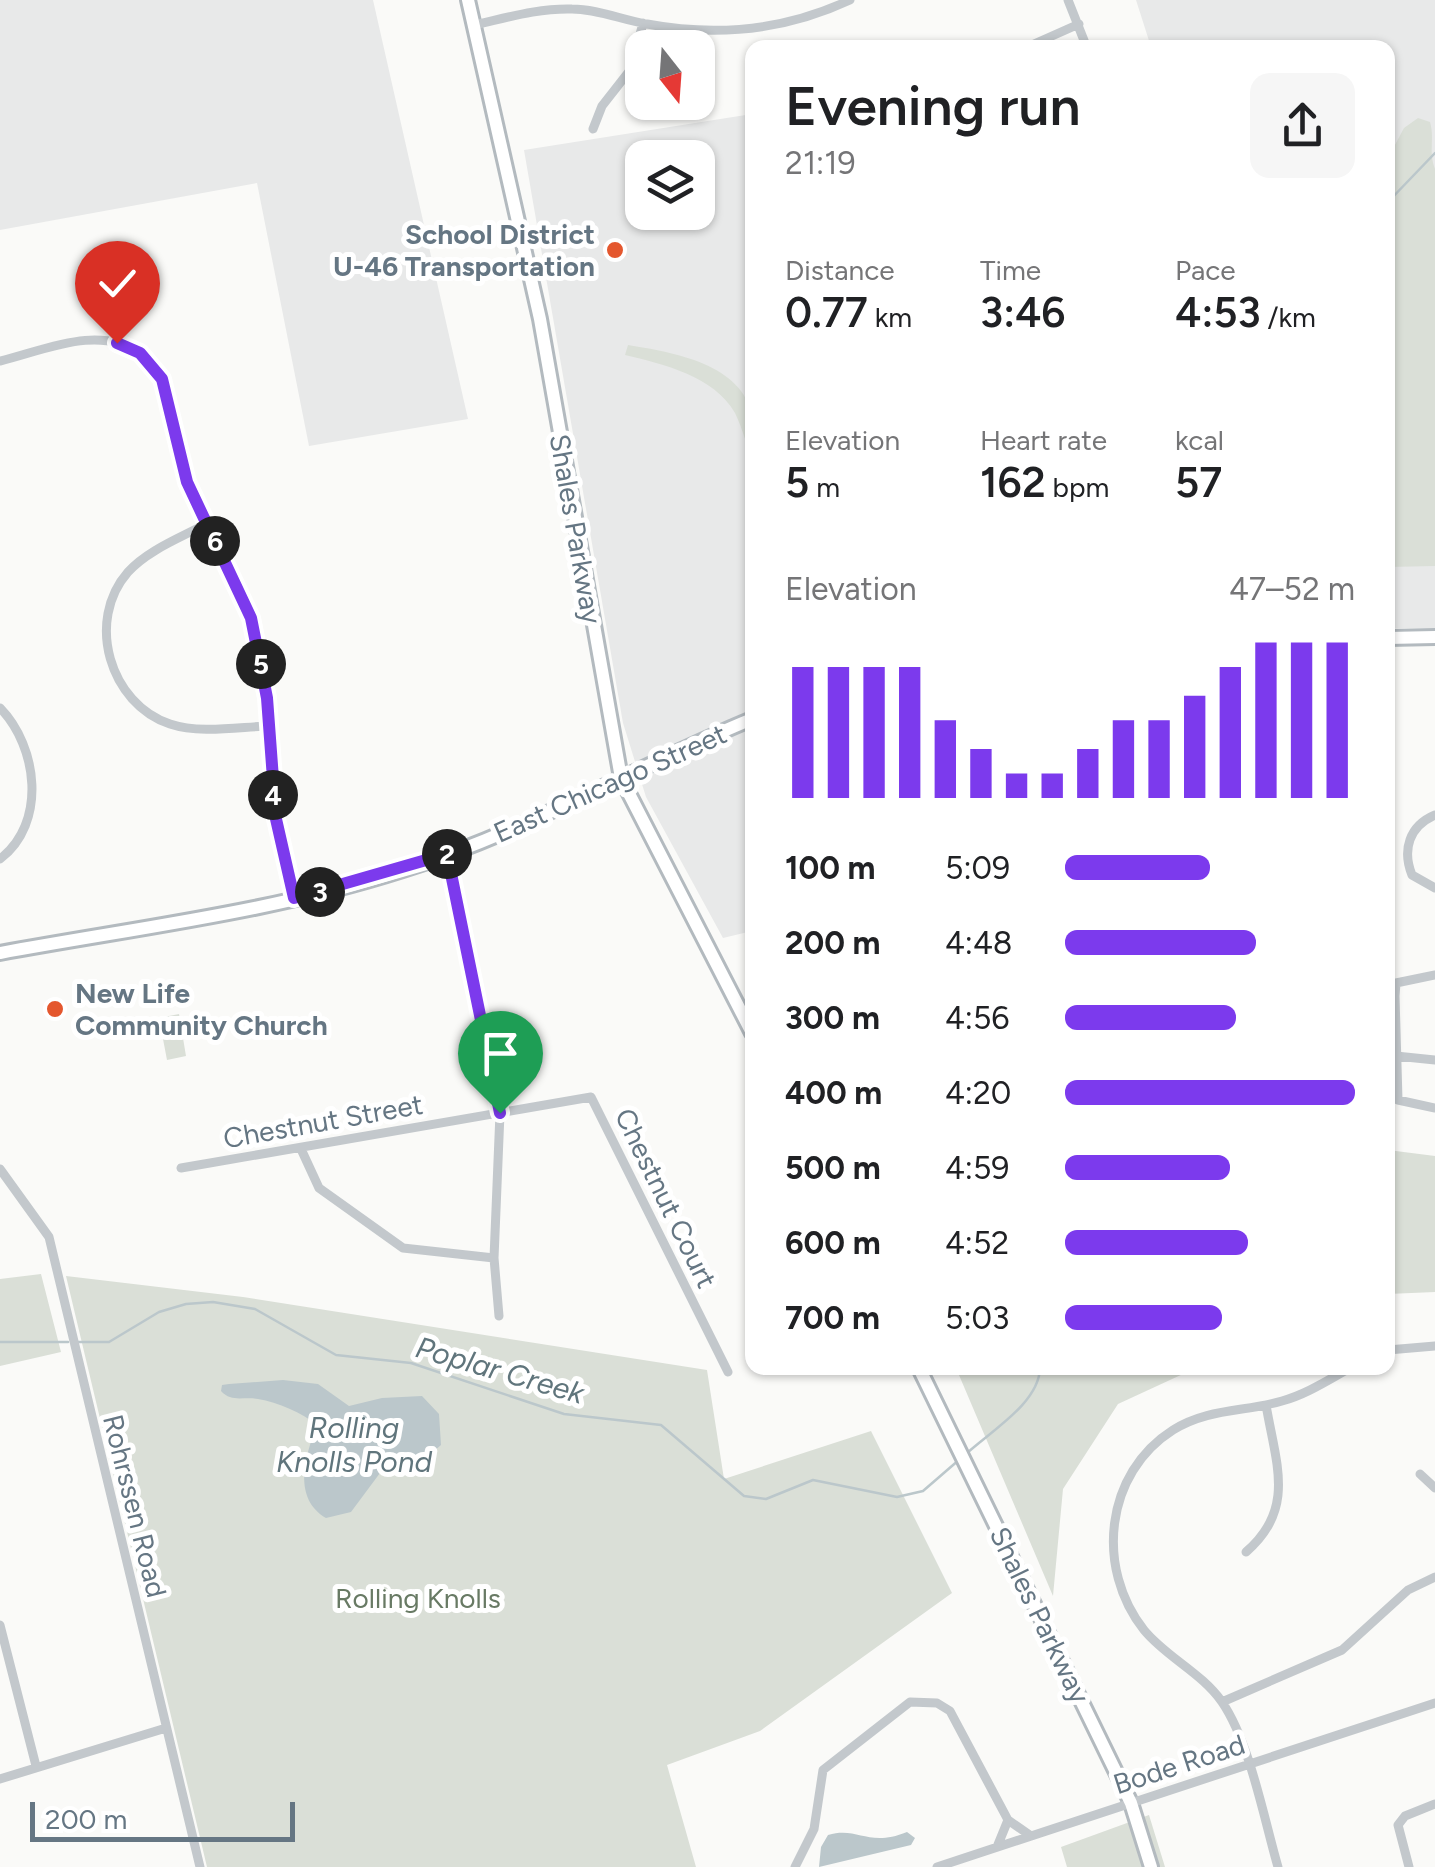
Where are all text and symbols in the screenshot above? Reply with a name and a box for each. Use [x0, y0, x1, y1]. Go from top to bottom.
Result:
north arrow [625, 30, 715, 120]
map controls [625, 30, 715, 230]
text: Evening run [785, 73, 1081, 139]
button: share [1250, 73, 1355, 178]
button: layers [625, 140, 715, 230]
text: 21:19 [785, 144, 856, 182]
place label: School District U-46 Transportation [333, 217, 595, 283]
marker: School District U-46 Transportation [604, 239, 626, 261]
pin [75, 241, 160, 344]
text: Distance [785, 253, 895, 287]
text: Time [980, 253, 1041, 287]
text: Pace [1175, 253, 1236, 287]
icon: check [90, 256, 145, 311]
text: 0.77 [785, 287, 868, 338]
text: 3:46 [980, 287, 1065, 338]
text: 4:53 [1175, 287, 1261, 338]
text: km [868, 300, 912, 334]
text: /km [1261, 300, 1316, 334]
text: Elevation [785, 423, 900, 457]
text: Heart rate [980, 423, 1107, 457]
text: kcal [1175, 423, 1224, 457]
street label: Shales Parkway [543, 431, 609, 627]
text: 5 [785, 457, 809, 508]
text: 162 [980, 457, 1046, 508]
text: 57 [1175, 457, 1222, 508]
text: m [809, 470, 840, 504]
text: bpm [1046, 470, 1109, 504]
pin: 6 [190, 516, 240, 566]
text: 6 [207, 524, 223, 558]
text: Elevation [785, 570, 917, 608]
text: 47–52 m [1229, 570, 1355, 608]
pin: 5 [236, 639, 286, 689]
text: 5 [253, 647, 269, 681]
street label: East Chicago Street [488, 716, 732, 850]
pin: 4 [248, 770, 298, 820]
text: 4 [264, 778, 282, 812]
pin: 2 [422, 829, 472, 879]
text: 2 [439, 837, 455, 871]
text: 100 m [785, 849, 876, 887]
text: 5:09 [945, 849, 1010, 887]
pin: 3 [295, 867, 345, 917]
text: 3 [312, 875, 328, 909]
text: 200 m [785, 924, 881, 962]
text: 4:48 [945, 924, 1013, 962]
place label: New Life Community Church [75, 976, 328, 1042]
marker: New Life Community Church [44, 998, 66, 1020]
text: 300 m [785, 999, 880, 1037]
text: 4:56 [945, 999, 1009, 1037]
pin [458, 1011, 543, 1114]
icon: arrive [473, 1026, 528, 1081]
text: 400 m [785, 1074, 882, 1112]
text: 4:20 [945, 1074, 1011, 1112]
street label: Chestnut Street [221, 1087, 425, 1155]
street label: Chestnut Court [608, 1103, 724, 1293]
text: 500 m [785, 1149, 881, 1187]
text: 4:59 [945, 1149, 1009, 1187]
text: 600 m [785, 1224, 881, 1262]
text: 4:52 [945, 1224, 1009, 1262]
text: 700 m [785, 1299, 880, 1337]
text: 5:03 [945, 1299, 1009, 1337]
water label: Poplar Creek [412, 1328, 590, 1412]
water label: Rolling Knolls Pond [276, 1409, 432, 1480]
street label: Rohrssen Road [96, 1411, 174, 1601]
street label: Shales Parkway [983, 1521, 1098, 1709]
park label: Rolling Knolls [335, 1581, 501, 1615]
street label: Bode Road [1109, 1727, 1249, 1801]
scale bar [30, 1797, 295, 1842]
text: 200 m [45, 1802, 127, 1836]

